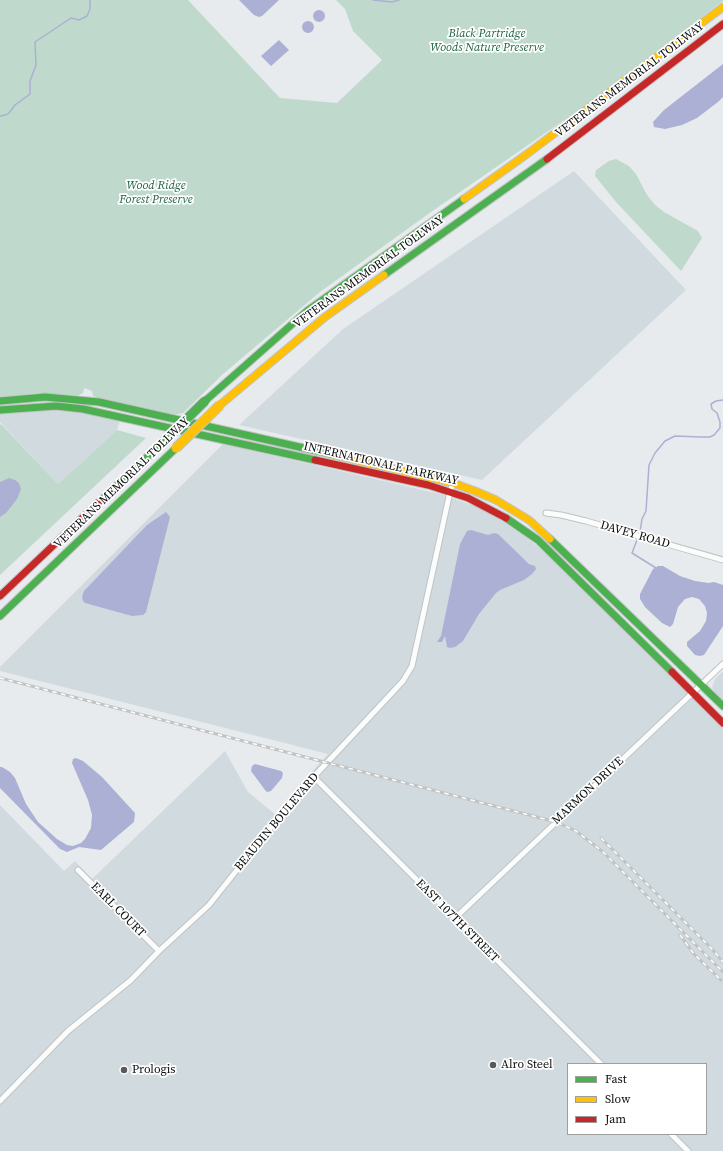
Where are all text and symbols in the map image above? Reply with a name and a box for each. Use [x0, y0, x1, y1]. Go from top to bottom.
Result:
street label: VETERANS MEMORIAL TOLLWAY [553, 19, 707, 141]
park label: Black Partridge Woods Nature Preserve [430, 27, 544, 55]
park label: Wood Ridge Forest Preserve [119, 179, 193, 207]
street label: VETERANS MEMORIAL TOLLWAY [291, 212, 447, 332]
street label: VETERANS MEMORIAL TOLLWAY [51, 414, 193, 552]
street label: INTERNATIONALE PARKWAY [302, 439, 460, 489]
street label: DAVEY ROAD [598, 518, 672, 552]
street label: MARMON DRIVE [549, 754, 627, 828]
street label: BEAUDIN BOULEVARD [232, 770, 322, 874]
street label: EAST 107TH STREET [412, 876, 502, 966]
street label: EARL COURT [88, 880, 148, 940]
place label: Alro Steel [501, 1058, 553, 1072]
marker: Alro Steel [488, 1060, 498, 1070]
place label: Prologis [132, 1063, 176, 1077]
legend [567, 1063, 707, 1135]
marker: Prologis [119, 1065, 129, 1075]
text: Fast [605, 1071, 627, 1087]
text: Slow [605, 1091, 630, 1107]
text: Jam [605, 1111, 626, 1127]

